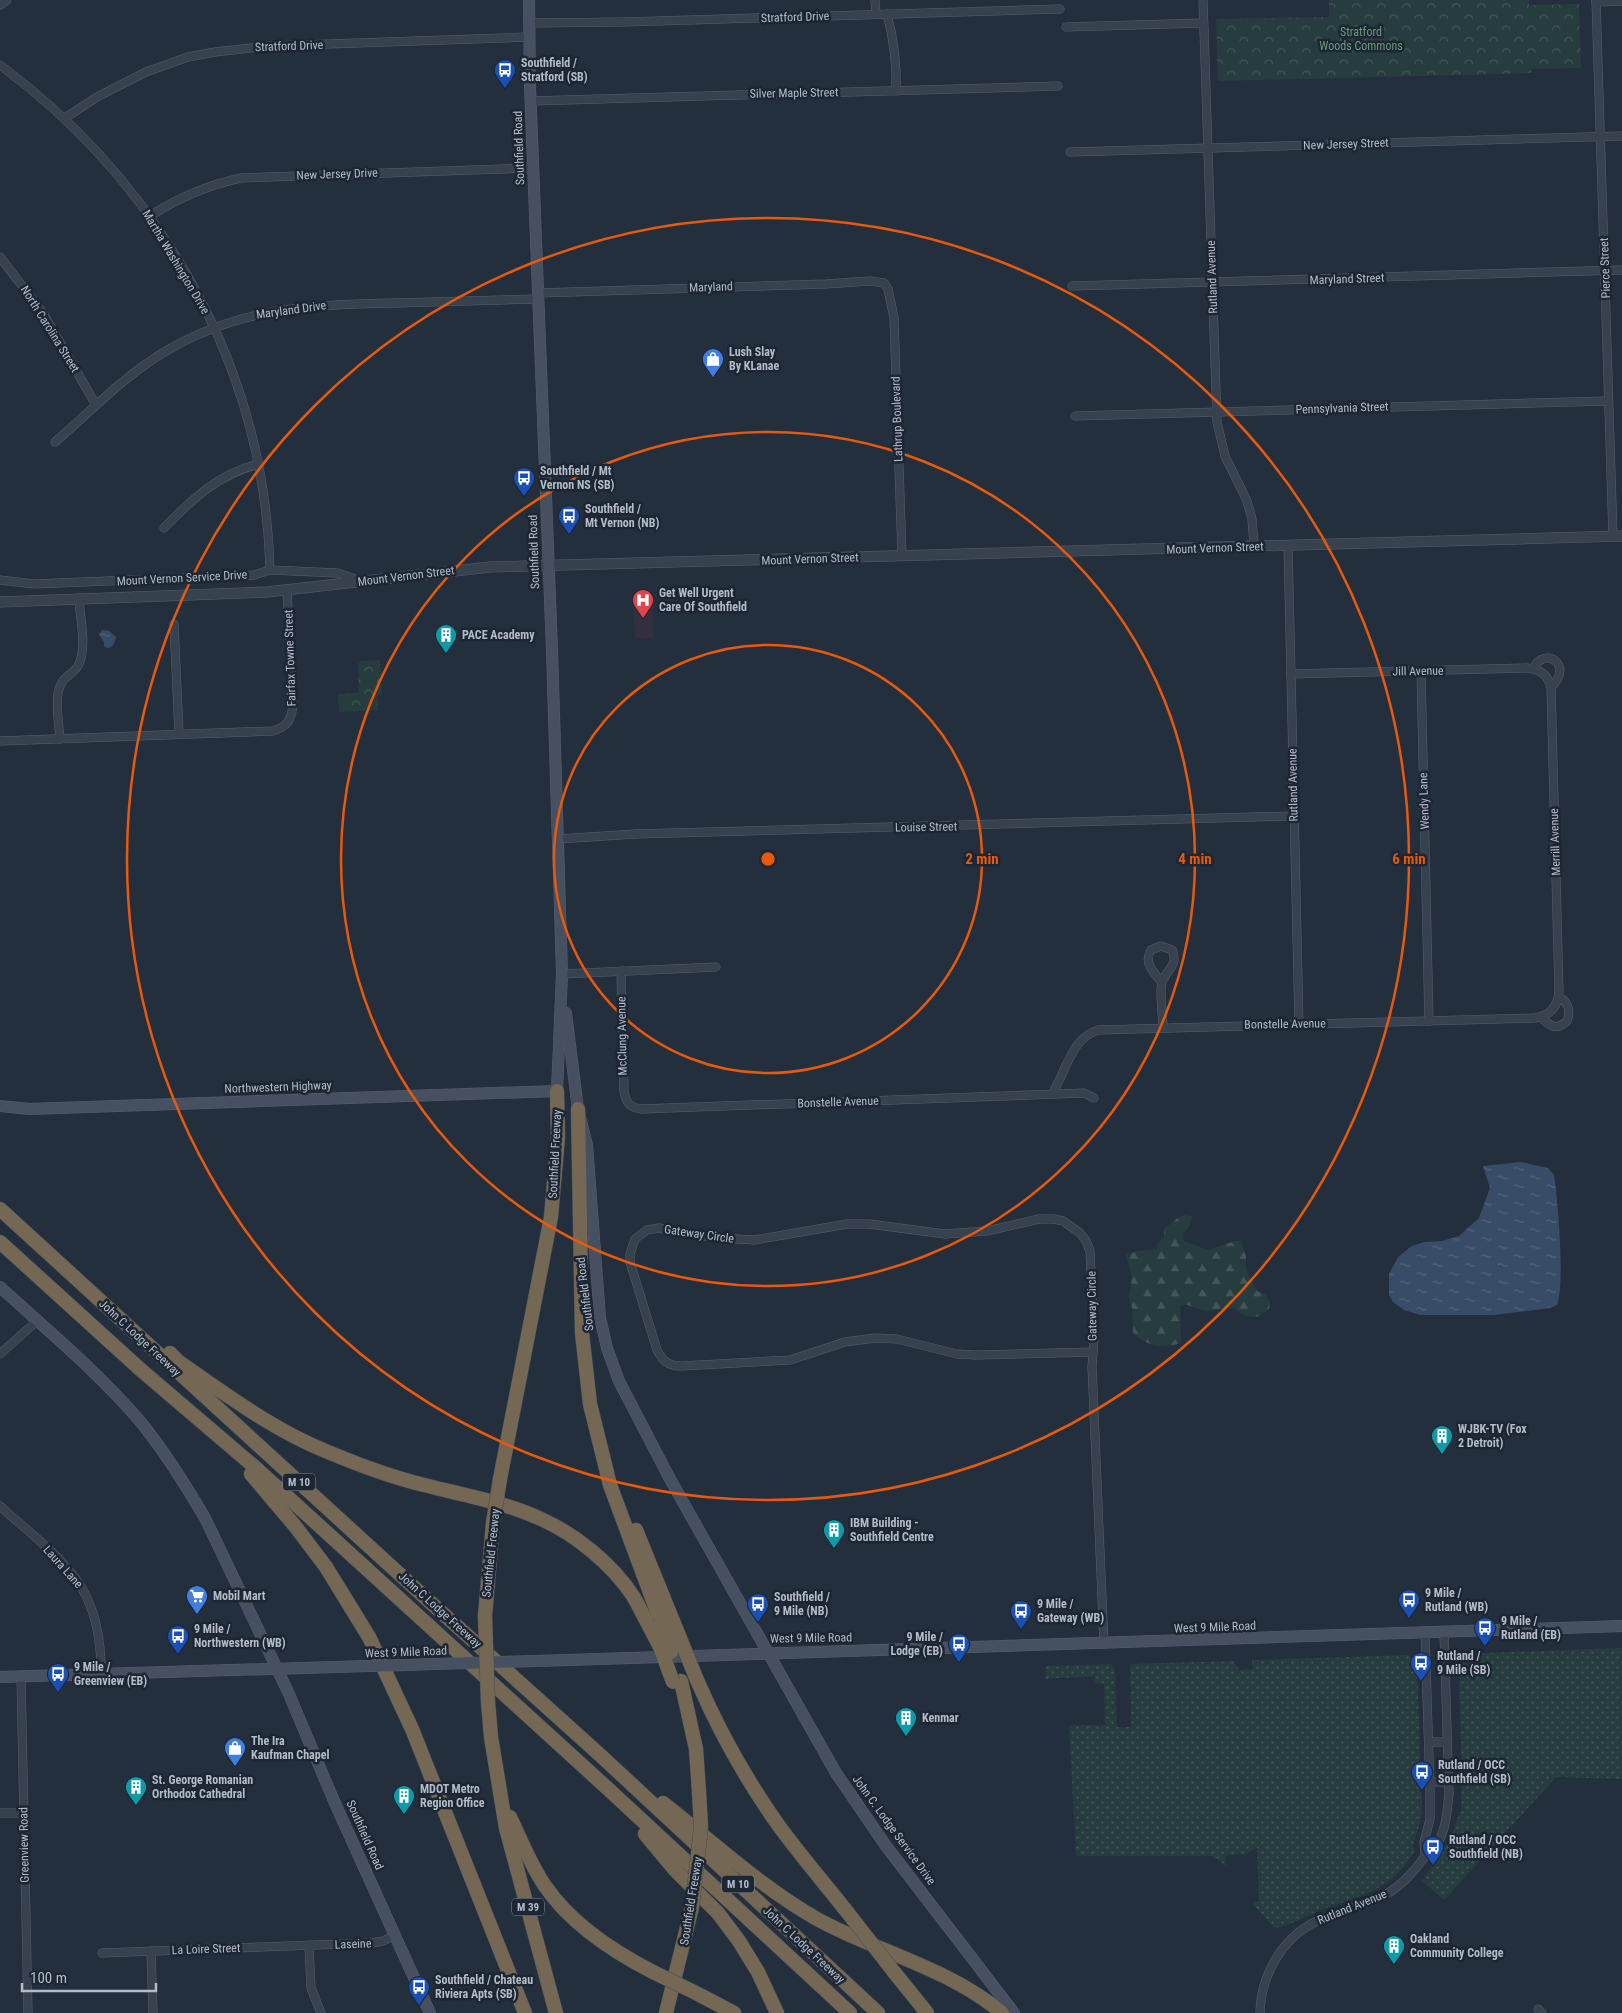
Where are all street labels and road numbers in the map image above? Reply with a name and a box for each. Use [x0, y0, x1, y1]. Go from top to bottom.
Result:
street label: Stratford Drive [761, 9, 830, 25]
street label: Stratford Drive [255, 38, 324, 54]
street label: Silver Maple Street [749, 85, 839, 101]
street label: Southfield Road [511, 111, 527, 185]
street label: New Jersey Street [1303, 135, 1389, 152]
street label: New Jersey Drive [296, 166, 378, 182]
street label: Martha Washington Drive [139, 207, 213, 317]
street label: Pierce Street [1597, 237, 1613, 299]
street label: Rutland Avenue [1204, 240, 1220, 314]
street label: Maryland Street [1309, 271, 1385, 287]
street label: Maryland [689, 279, 733, 295]
street label: North Carolina Street [18, 283, 83, 375]
street label: Maryland Drive [255, 298, 327, 322]
street label: Lathrup Boulevard [889, 376, 905, 462]
street label: Pennsylvania Street [1295, 399, 1389, 417]
street label: Southfield Road [526, 515, 542, 589]
street label: Mount Vernon Street [1166, 539, 1264, 557]
street label: Mount Vernon Street [761, 550, 859, 568]
street label: Mount Vernon Street [357, 563, 456, 589]
street label: Mount Vernon Service Drive [116, 568, 248, 588]
street label: Fairfax Towne Street [281, 609, 299, 707]
street label: Jill Avenue [1392, 664, 1444, 678]
street label: Rutland Avenue [1285, 748, 1301, 822]
street label: Wendy Lane [1416, 772, 1432, 830]
street label: Merrill Avenue [1547, 808, 1563, 876]
street label: Louise Street [895, 819, 958, 835]
street label: McClung Avenue [614, 996, 630, 1076]
street label: Bonstelle Avenue [1244, 1016, 1326, 1032]
street label: Northwestern Highway [224, 1078, 332, 1096]
street label: Bonstelle Avenue [797, 1094, 879, 1110]
street label: Southfield Freeway [546, 1109, 564, 1199]
street label: Gateway Circle [663, 1222, 735, 1246]
street label: Southfield Road [574, 1256, 596, 1332]
street label: Gateway Circle [1084, 1270, 1100, 1341]
street label: John C Lodge Freeway [96, 1297, 184, 1379]
road number: M 10 [283, 1474, 315, 1490]
street label: Southfield Freeway [479, 1508, 503, 1598]
street label: Laura Lane [40, 1543, 86, 1591]
street label: John C Lodge Freeway [396, 1569, 484, 1651]
street label: West 9 Mile Road [1174, 1619, 1256, 1635]
street label: West 9 Mile Road [770, 1630, 852, 1646]
street label: West 9 Mile Road [365, 1644, 447, 1660]
street label: John C. Lodge Service Drive [849, 1772, 939, 1888]
street label: Southfield Road [343, 1798, 387, 1872]
street label: Greenview Road [16, 1807, 32, 1883]
street label: Southfield Freeway [677, 1856, 705, 1946]
road number: M 10 [722, 1876, 754, 1892]
street label: Rutland Avenue [1315, 1887, 1389, 1927]
road number: M 39 [512, 1898, 544, 1915]
street label: John C Lodge Freeway [760, 1904, 848, 1986]
street label: Laseine [334, 1936, 372, 1952]
street label: La Loire Street [171, 1941, 241, 1957]

